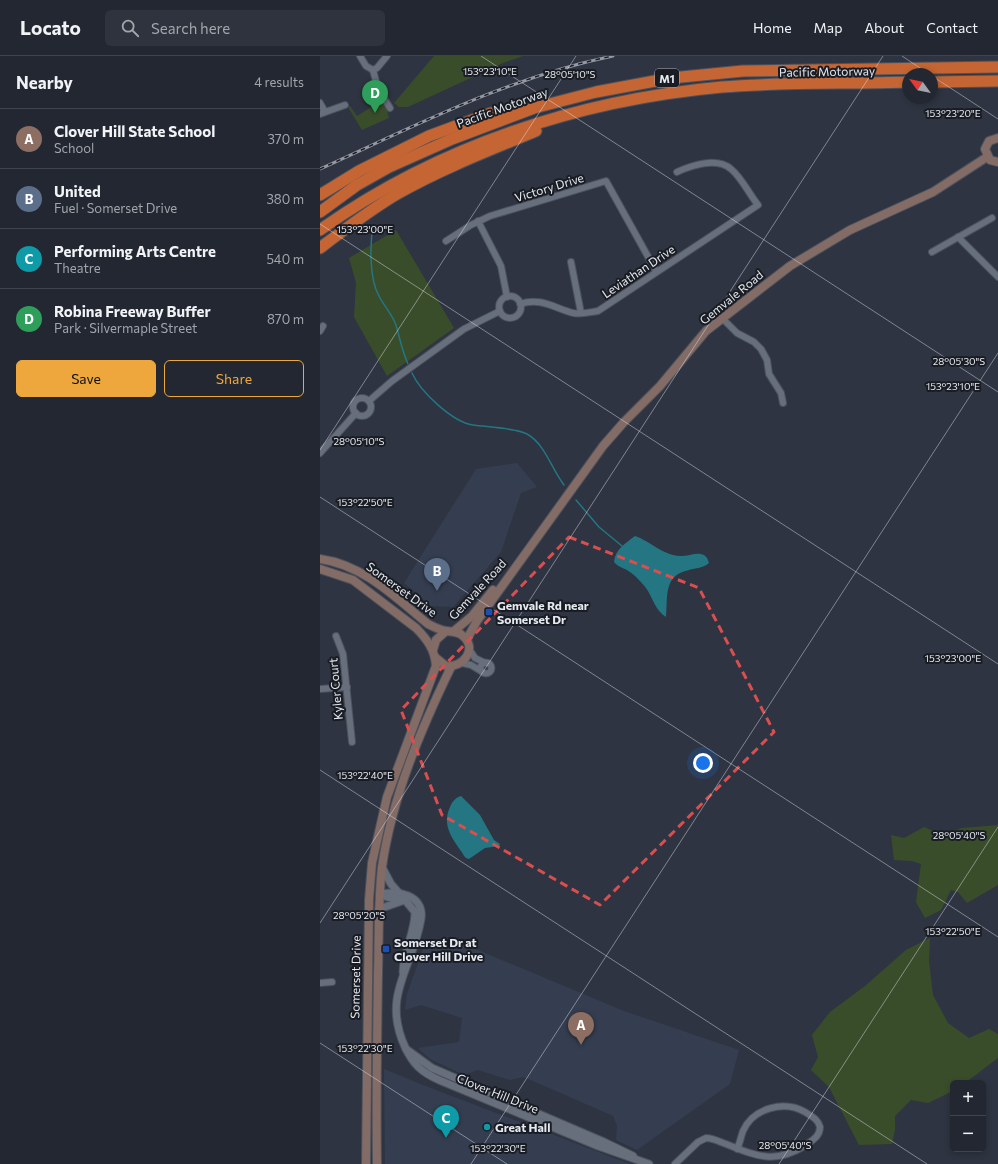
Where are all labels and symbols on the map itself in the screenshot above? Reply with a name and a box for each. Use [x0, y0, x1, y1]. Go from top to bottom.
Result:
street label: Pacific Motorway [779, 63, 875, 79]
text: 153°23'10"E [463, 65, 517, 77]
text: 28°05'10"S [545, 68, 596, 80]
north arrow [902, 68, 938, 104]
road number: M1 [655, 69, 679, 87]
pin: D [362, 80, 388, 113]
street label: Pacific Motorway [454, 84, 550, 130]
text: 153°23'20"E [925, 107, 981, 119]
street label: Victory Drive [513, 170, 585, 204]
text: 153°23'00"E [337, 223, 393, 235]
street label: Leviathan Drive [599, 241, 677, 301]
street label: Gemvale Road [696, 267, 766, 327]
text: 28°05'30"S [933, 355, 985, 367]
text: 153°23'10"E [926, 380, 980, 392]
text: 28°05'10"S [334, 435, 385, 447]
text: 153°22'50"E [337, 496, 393, 508]
street label: Gemvale Road [445, 556, 509, 622]
pin: B [424, 558, 450, 591]
street label: Somerset Drive [364, 559, 440, 619]
place label: Gemvale Rd near Somerset Dr [497, 598, 589, 626]
marker: Gemvale Rd near Somerset Dr [484, 607, 494, 617]
text: 153°23'00"E [925, 652, 981, 664]
street label: Kyler Court [325, 657, 345, 721]
your location [693, 753, 713, 773]
text: 153°22'40"E [337, 769, 393, 781]
text: 28°05'40"S [933, 829, 985, 841]
text: 28°05'20"S [333, 909, 385, 921]
text: 153°22'50"E [925, 925, 981, 937]
street label: Somerset Drive [347, 935, 363, 1019]
place label: Somerset Dr at Clover Hill Drive [394, 935, 483, 963]
marker: Somerset Dr at Clover Hill Drive [381, 944, 391, 954]
pin: A [568, 1012, 594, 1045]
text: 153°22'30"E [337, 1042, 393, 1054]
street label: Clover Hill Drive [455, 1070, 541, 1116]
pin: C [433, 1105, 459, 1138]
place label: Great Hall [495, 1120, 550, 1134]
marker: Great Hall [482, 1122, 492, 1132]
text: 28°05'40"S [759, 1139, 811, 1151]
text: 153°22'30"E [470, 1142, 526, 1154]

